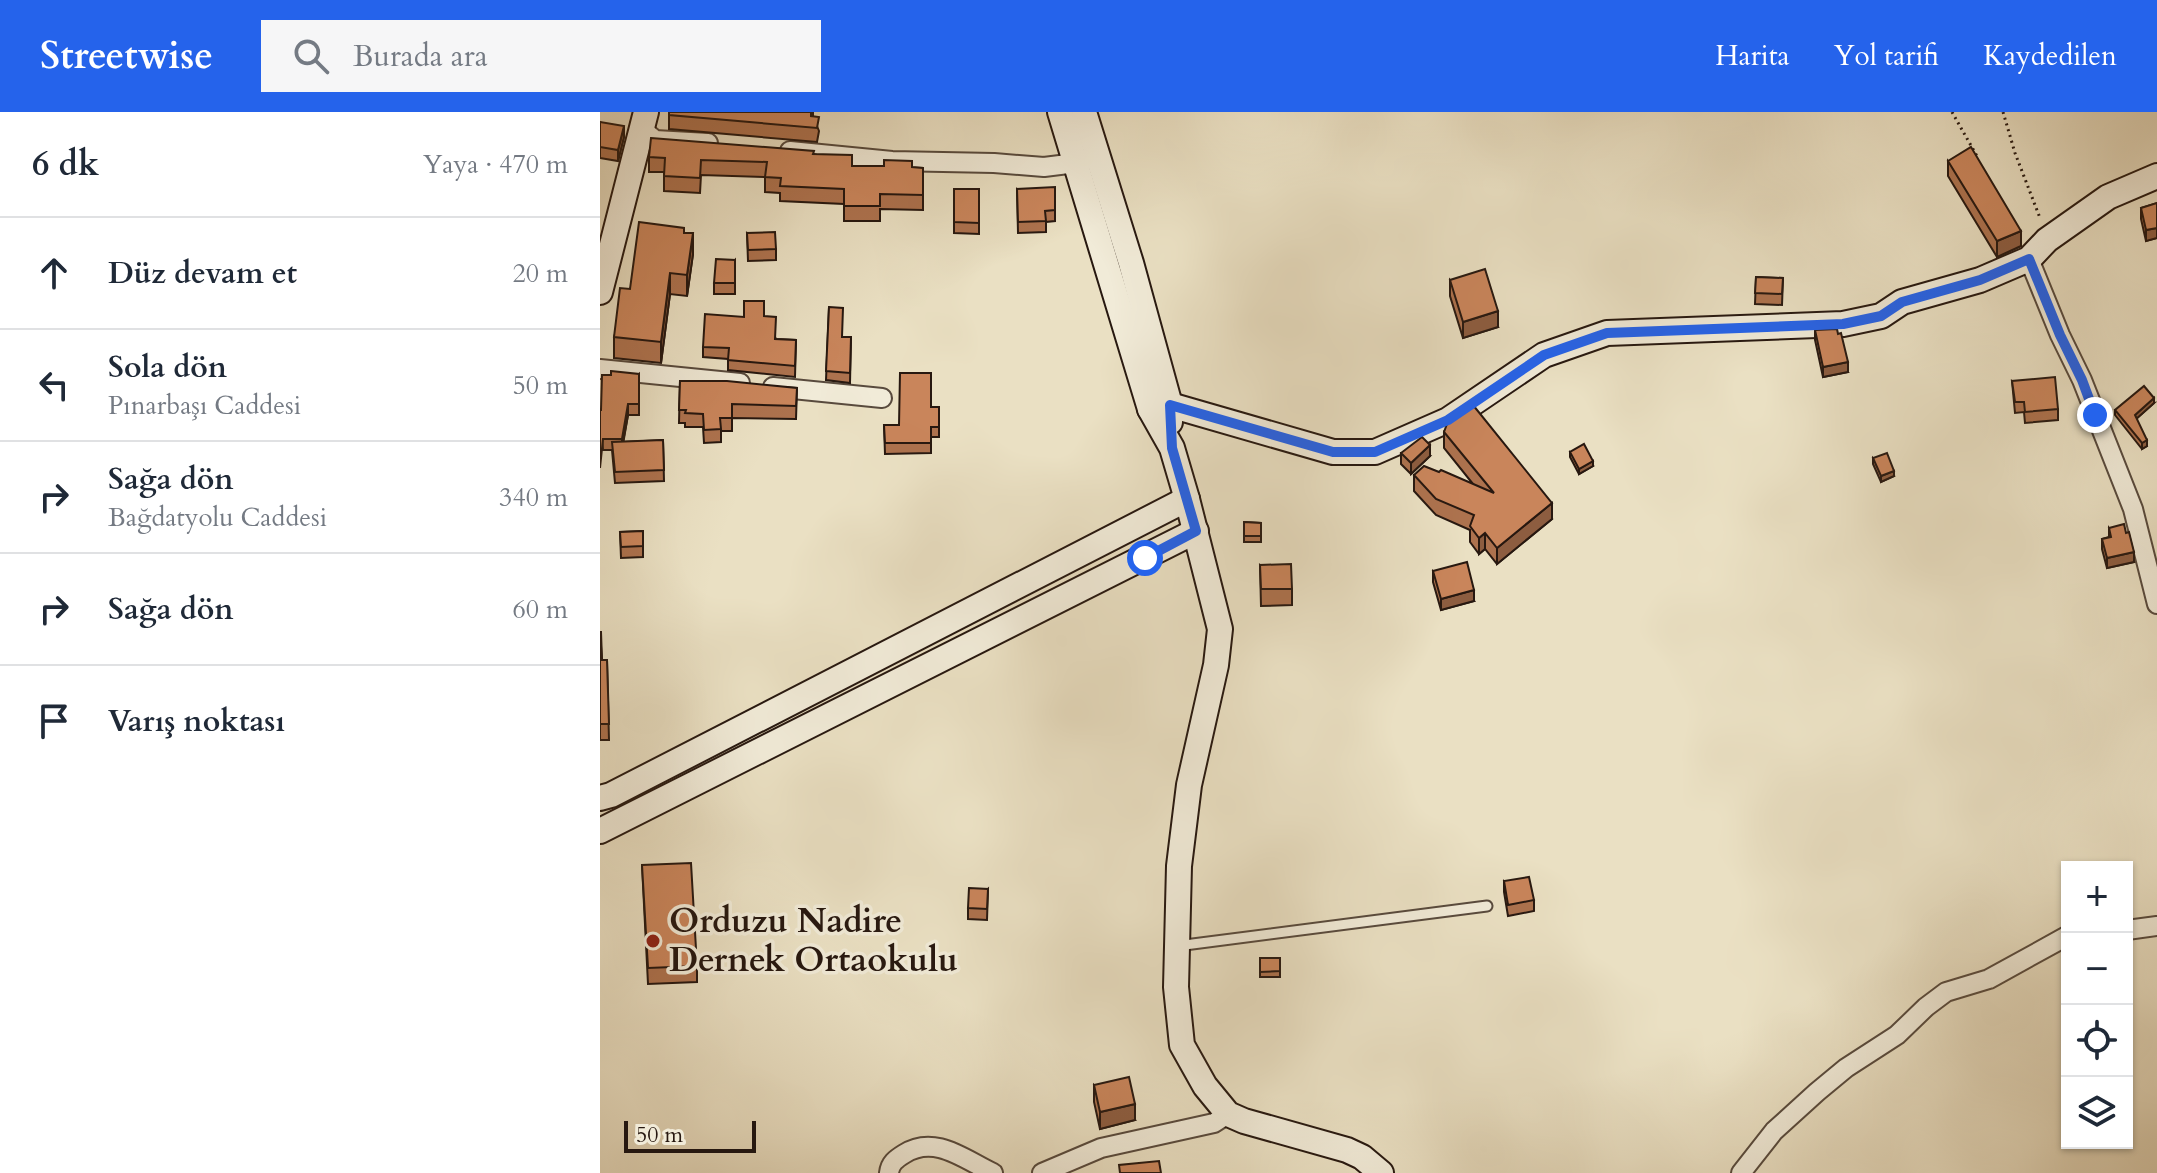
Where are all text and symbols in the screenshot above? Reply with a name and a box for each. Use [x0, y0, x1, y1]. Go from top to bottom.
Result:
search box [261, 20, 821, 92]
text: Streetwise [40, 30, 213, 82]
icon: search [289, 34, 333, 78]
text: Burada ara [353, 36, 488, 77]
text: Harita [1715, 37, 1790, 75]
text: Yol tarifi [1834, 37, 1939, 75]
text: Kaydedilen [1983, 37, 2117, 75]
text: 6 dk [32, 141, 99, 187]
text: Yaya · 470 m [423, 147, 568, 182]
icon: ahead [32, 251, 76, 295]
text: Düz devam et [108, 253, 297, 294]
text: 20 m [512, 256, 568, 291]
text: Sola dön [108, 347, 227, 388]
icon: left [32, 363, 76, 407]
text: 50 m [512, 368, 568, 403]
text: Pınarbaşı Caddesi [108, 388, 301, 423]
route end [2077, 397, 2113, 433]
text: Sağa dön [108, 459, 234, 500]
icon: right [32, 475, 76, 519]
text: 340 m [499, 480, 568, 515]
text: Bağdatyolu Caddesi [108, 500, 327, 535]
route start [1127, 540, 1163, 576]
icon: right [32, 587, 76, 631]
text: Sağa dön [108, 589, 234, 630]
text: 60 m [512, 592, 568, 627]
icon: arrive [32, 699, 76, 743]
text: Varış noktası [108, 701, 285, 742]
map controls [2061, 861, 2133, 1149]
button: + [2061, 861, 2133, 933]
place label: Orduzu Nadire Dernek Ortaokulu [669, 898, 958, 983]
marker: Orduzu Nadire Dernek Ortaokulu [644, 932, 662, 950]
button: − [2061, 933, 2133, 1005]
button: locate [2061, 1005, 2133, 1077]
button: layers [2061, 1077, 2133, 1149]
scale bar [624, 1117, 756, 1153]
text: 50 m [636, 1120, 683, 1150]

